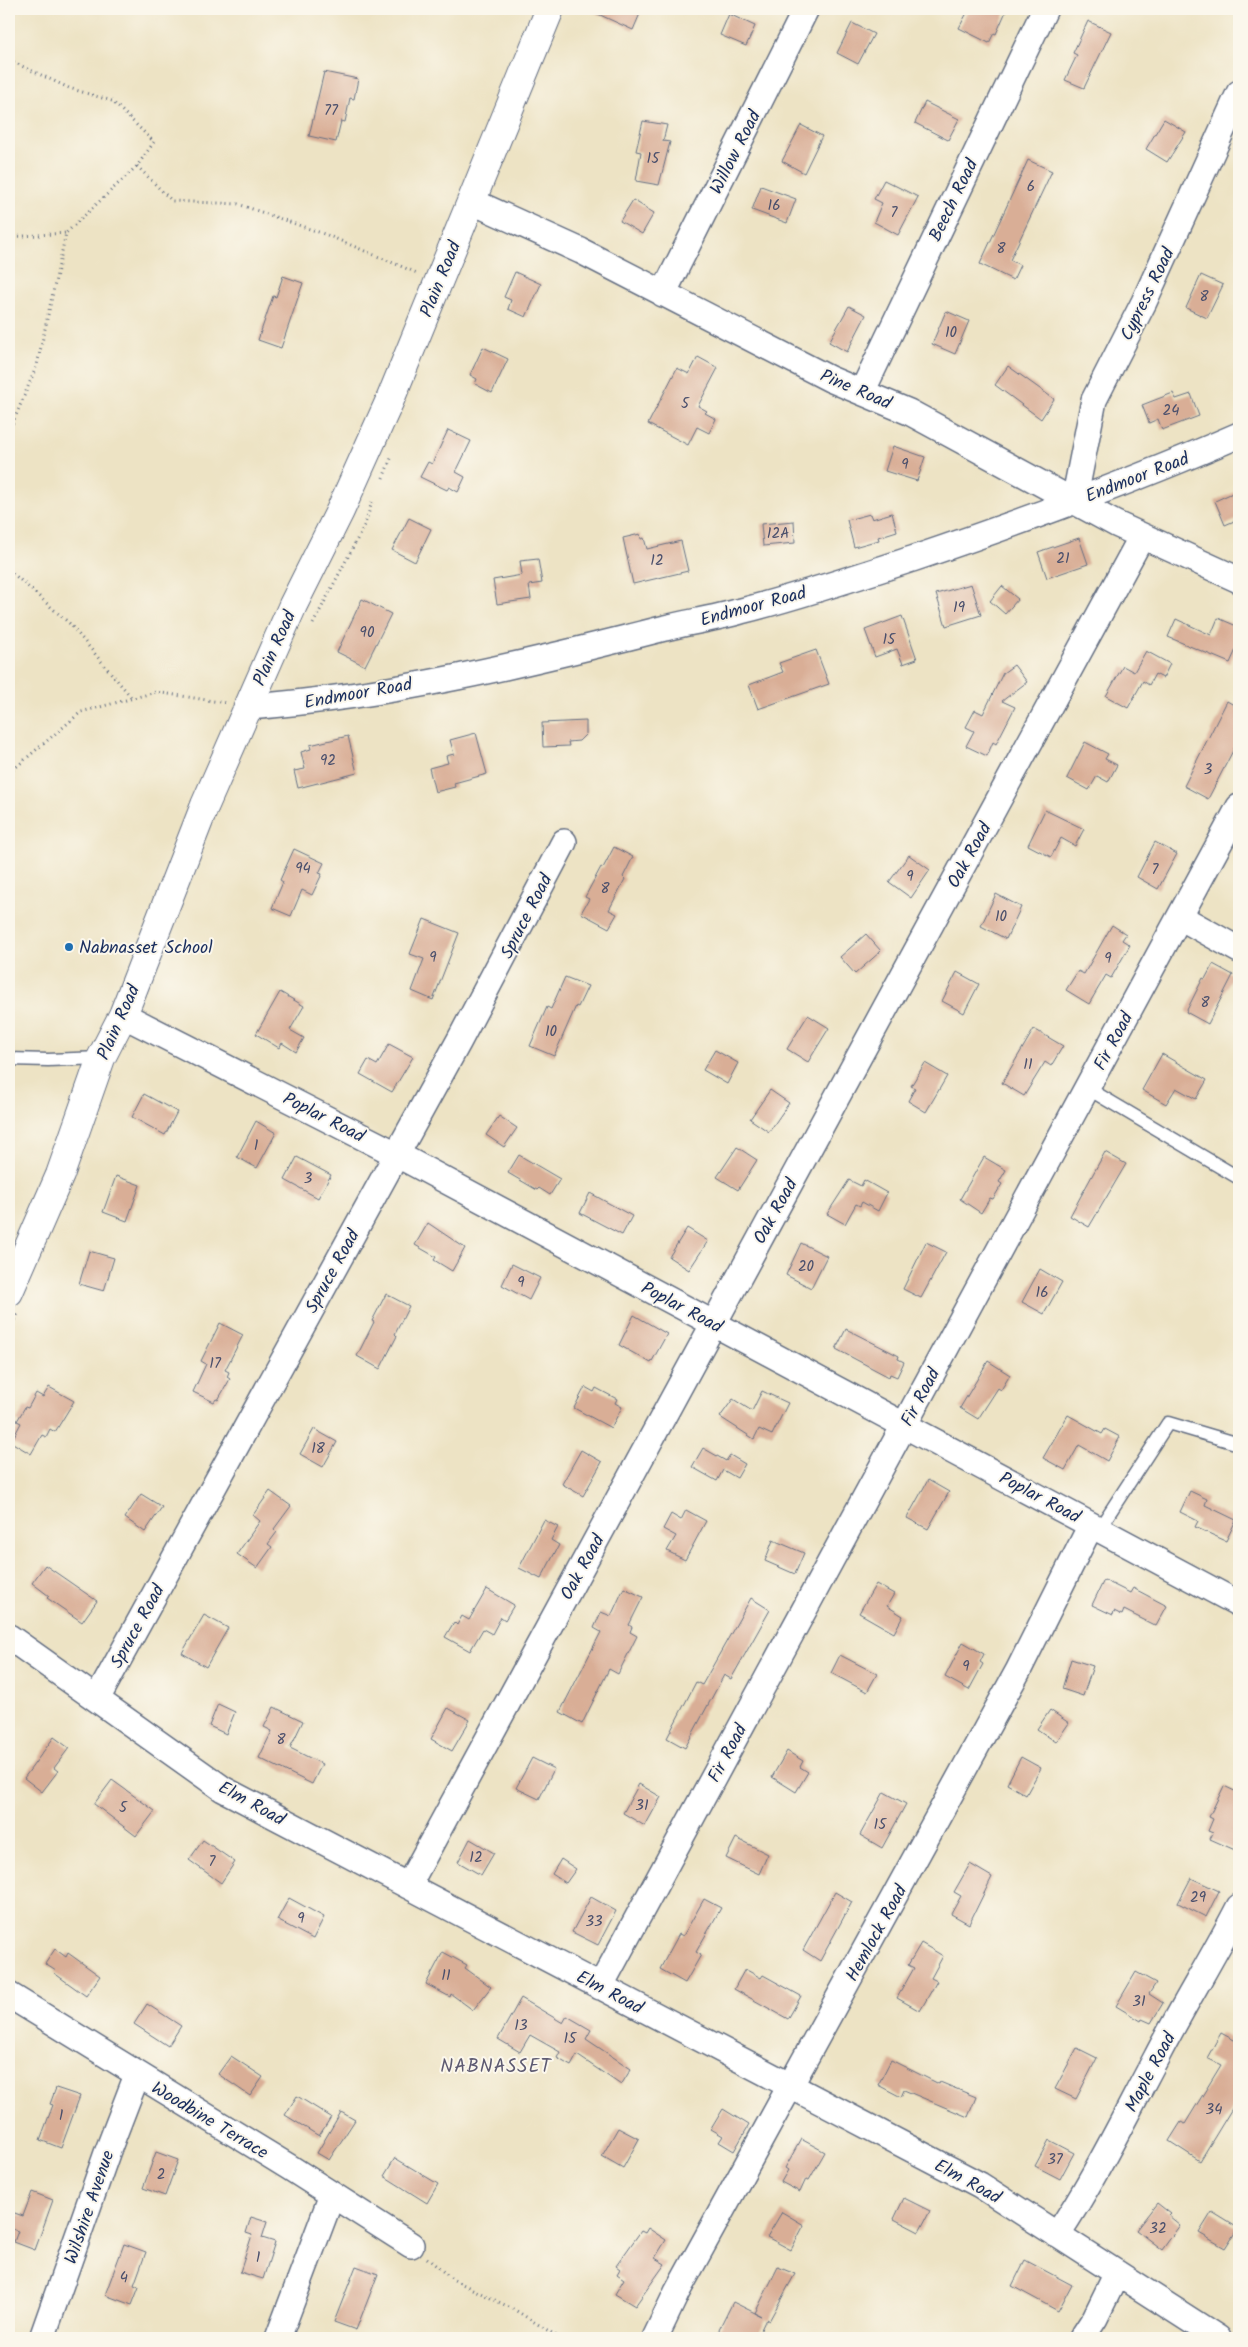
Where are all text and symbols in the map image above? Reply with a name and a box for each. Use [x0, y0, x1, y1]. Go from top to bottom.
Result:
house number: 77 [324, 99, 339, 123]
street label: Willow Road [703, 105, 770, 200]
house number: 15 [647, 147, 660, 171]
street label: Beech Road [922, 154, 987, 247]
house number: 6 [1027, 175, 1035, 199]
house number: 16 [767, 194, 781, 218]
house number: 7 [891, 201, 899, 225]
street label: Plain Road [413, 236, 470, 322]
house number: 8 [996, 237, 1006, 261]
street label: Cypress Road [1113, 242, 1184, 346]
house number: 8 [1199, 285, 1209, 309]
house number: 10 [945, 321, 958, 345]
street label: Pine Road [815, 362, 897, 419]
house number: 5 [681, 392, 690, 416]
house number: 24 [1163, 399, 1179, 423]
street label: Endmoor Road [1081, 445, 1195, 511]
house number: 9 [901, 453, 909, 477]
house number: 12A [767, 522, 789, 546]
house number: 21 [1056, 547, 1070, 571]
house number: 12 [650, 549, 664, 573]
street label: Endmoor Road [697, 579, 811, 636]
house number: 19 [953, 596, 966, 620]
street label: Plain Road [246, 605, 305, 691]
house number: 90 [360, 621, 375, 645]
house number: 15 [883, 628, 896, 652]
street label: Endmoor Road [302, 671, 415, 718]
house number: 92 [320, 749, 336, 773]
house number: 3 [1204, 758, 1213, 782]
street label: Oak Road [940, 817, 1001, 894]
house number: 94 [295, 857, 311, 881]
house number: 7 [1152, 858, 1160, 882]
house number: 9 [906, 865, 914, 889]
street label: Spruce Road [493, 868, 562, 964]
house number: 8 [600, 877, 610, 901]
house number: 10 [995, 905, 1008, 929]
place label: Nabnasset School [79, 934, 213, 963]
marker: Nabnasset School [63, 941, 75, 953]
house number: 9 [429, 946, 437, 970]
house number: 9 [1104, 947, 1112, 971]
street label: Plain Road [90, 979, 149, 1065]
house number: 8 [1200, 991, 1210, 1015]
street label: Fir Road [1087, 1006, 1142, 1076]
house number: 10 [545, 1020, 558, 1044]
house number: 11 [1023, 1053, 1033, 1077]
street label: Poplar Road [277, 1085, 370, 1152]
house number: 1 [254, 1134, 259, 1158]
house number: 3 [304, 1167, 313, 1191]
street label: Oak Road [746, 1173, 807, 1250]
street label: Spruce Road [298, 1223, 369, 1319]
house number: 20 [798, 1255, 815, 1279]
house number: 9 [517, 1271, 525, 1295]
street label: Poplar Road [635, 1275, 728, 1342]
house number: 16 [1035, 1281, 1049, 1305]
house number: 17 [209, 1352, 222, 1376]
street label: Fir Road [894, 1362, 949, 1432]
house number: 18 [311, 1437, 326, 1461]
street label: Poplar Road [993, 1465, 1086, 1532]
street label: Oak Road [553, 1529, 614, 1606]
street label: Spruce Road [103, 1578, 174, 1674]
house number: 9 [962, 1655, 970, 1679]
street label: Fir Road [701, 1718, 756, 1788]
house number: 8 [276, 1728, 286, 1752]
street label: Elm Road [213, 1774, 291, 1835]
house number: 31 [635, 1794, 649, 1818]
house number: 5 [119, 1796, 128, 1820]
house number: 15 [874, 1813, 887, 1837]
house number: 12 [469, 1846, 483, 1870]
house number: 7 [209, 1850, 217, 1874]
street label: Hemlock Road [839, 1879, 916, 1987]
house number: 29 [1190, 1886, 1207, 1910]
house number: 9 [297, 1907, 305, 1931]
house number: 33 [585, 1910, 603, 1934]
street label: Elm Road [570, 1963, 649, 2024]
house number: 11 [441, 1964, 451, 1988]
house number: 31 [1132, 1990, 1146, 2014]
house number: 13 [514, 2014, 528, 2038]
house number: 15 [564, 2027, 577, 2051]
street label: Maple Road [1118, 2027, 1185, 2118]
district label: NABNASSET [440, 2052, 553, 2082]
street label: Woodbine Terrace [145, 2075, 273, 2168]
house number: 34 [1206, 2098, 1222, 2122]
house number: 1 [59, 2104, 64, 2128]
street label: Wilshire Avenue [57, 2147, 123, 2268]
house number: 37 [1047, 2148, 1064, 2172]
street label: Elm Road [929, 2152, 1007, 2213]
house number: 2 [157, 2163, 165, 2187]
house number: 32 [1149, 2217, 1167, 2241]
house number: 1 [256, 2246, 261, 2270]
house number: 4 [120, 2266, 128, 2290]

